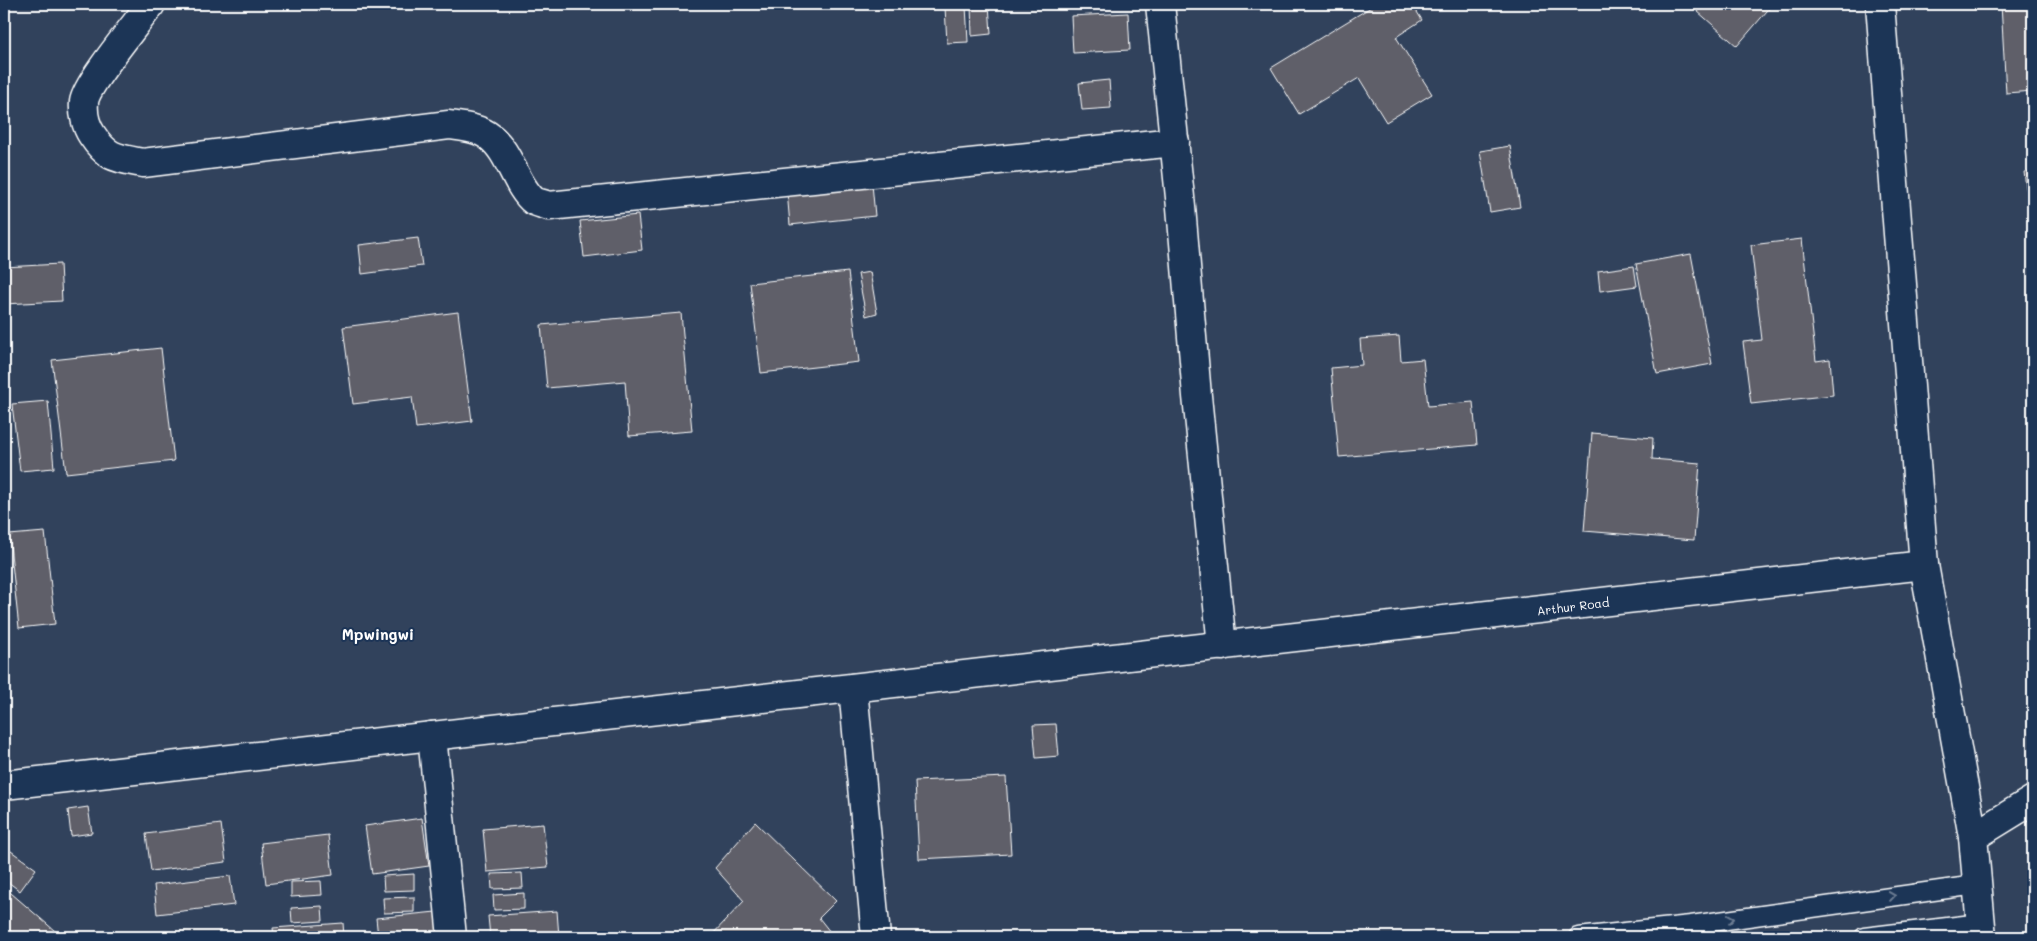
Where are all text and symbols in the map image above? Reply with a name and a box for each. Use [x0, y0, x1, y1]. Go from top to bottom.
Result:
street label: Arthur Road [1536, 594, 1610, 618]
district label: Mpwingwi [342, 624, 414, 644]
one-way arrow [1888, 892, 1896, 902]
one-way arrow [1727, 914, 1735, 925]

